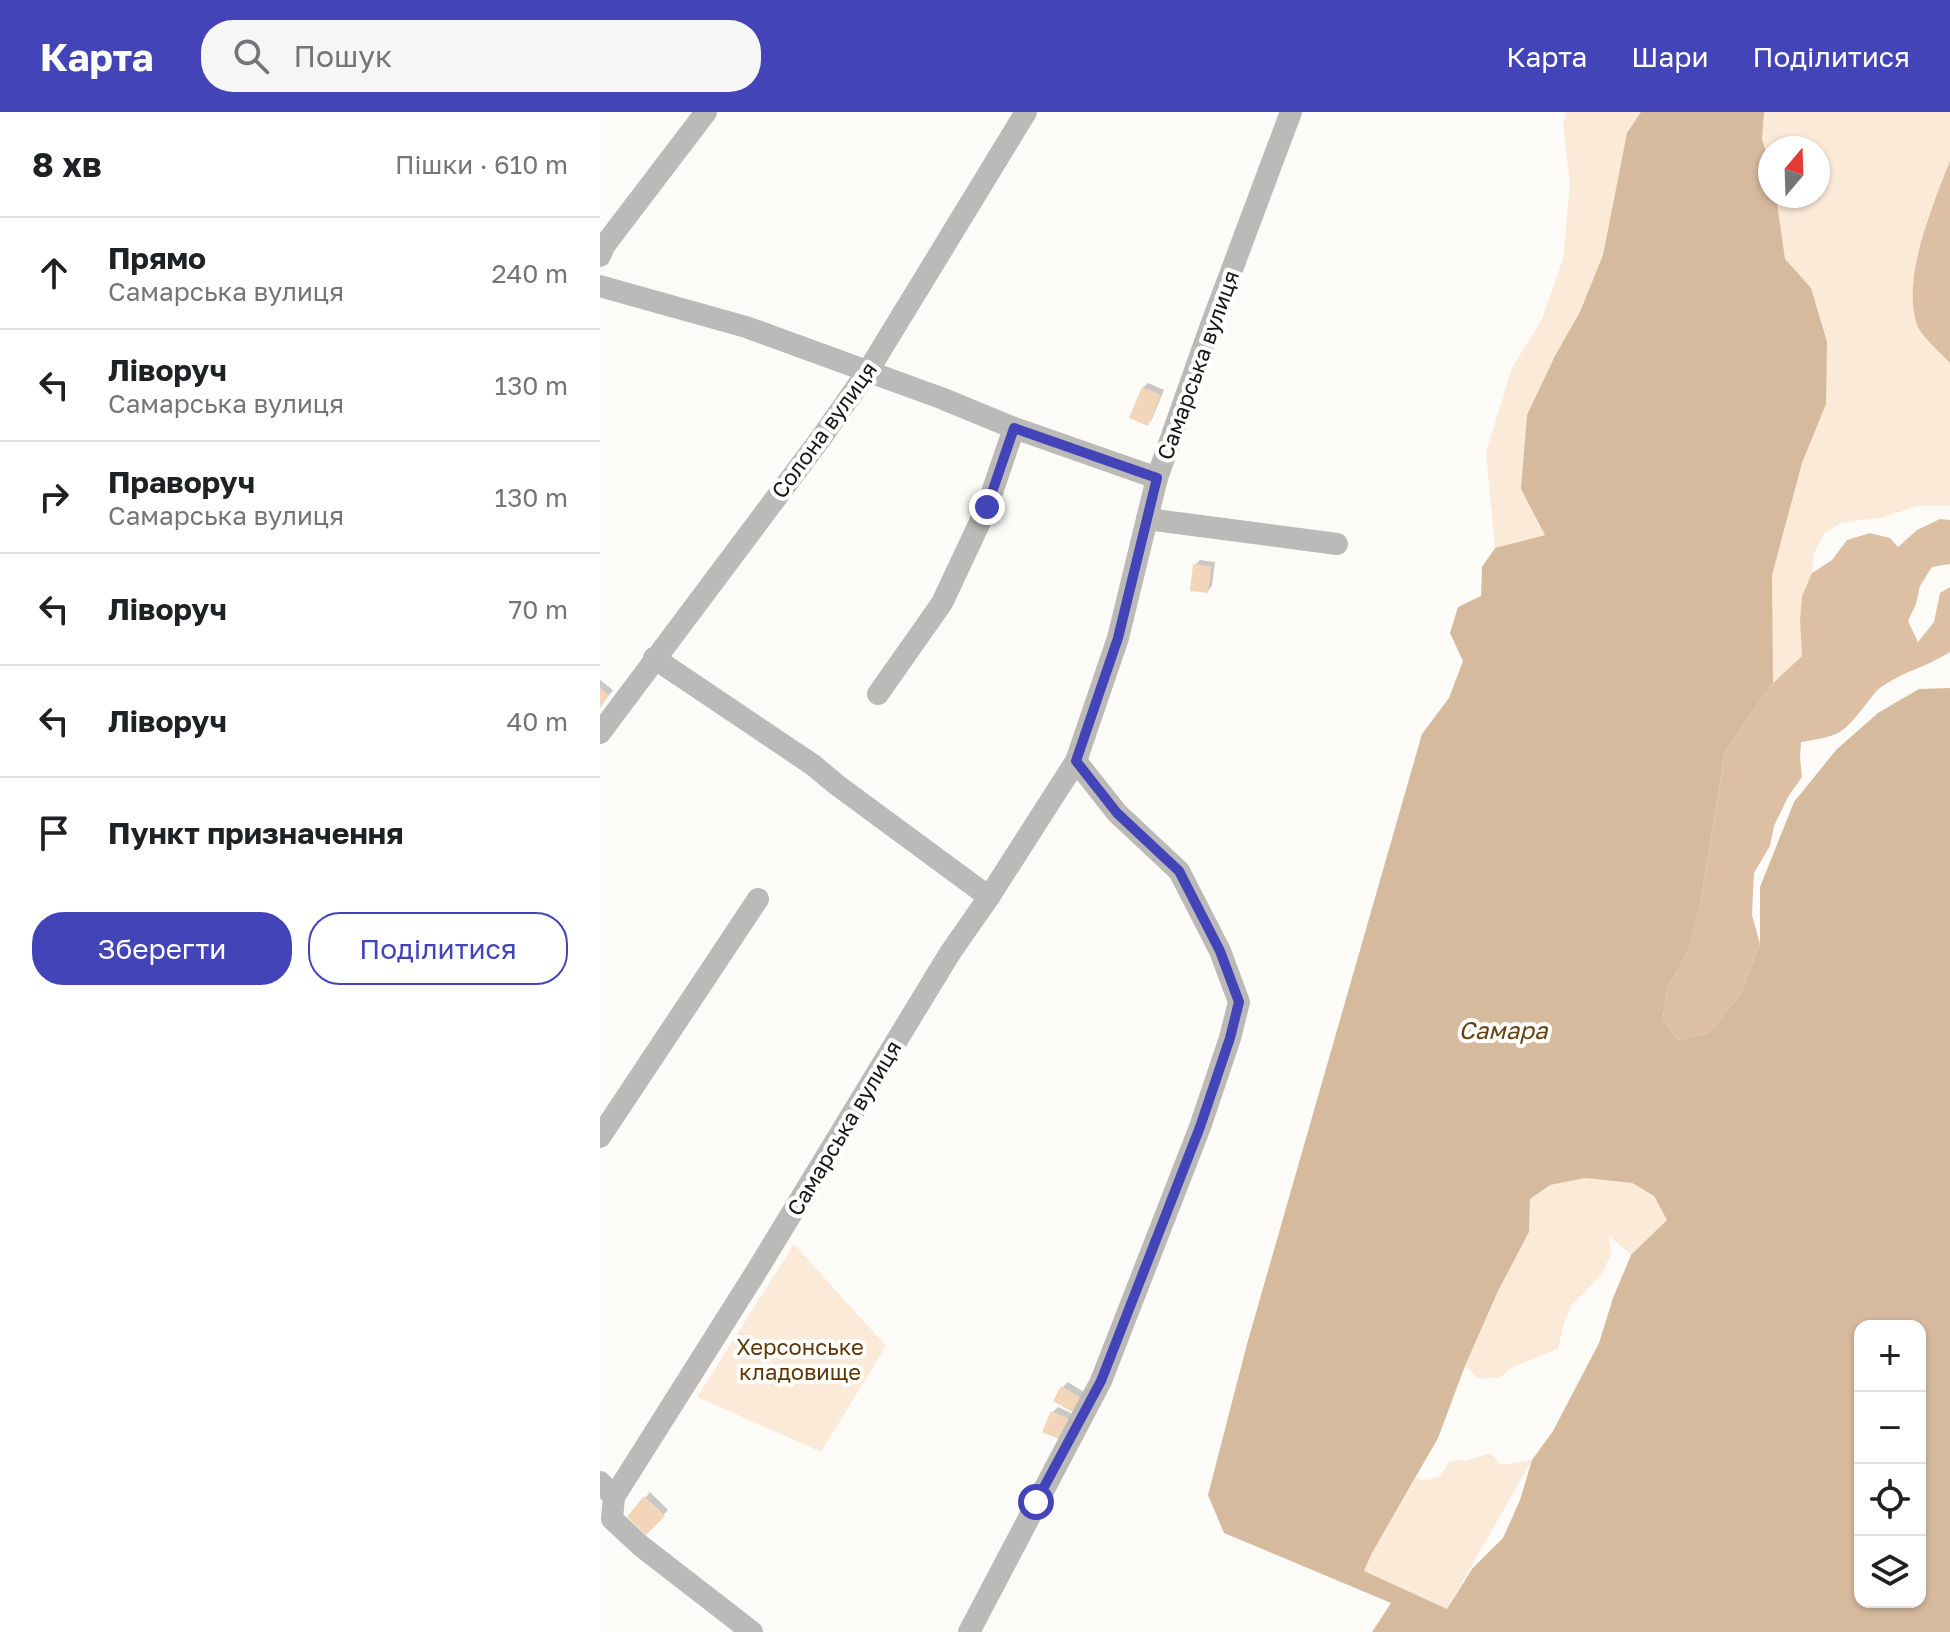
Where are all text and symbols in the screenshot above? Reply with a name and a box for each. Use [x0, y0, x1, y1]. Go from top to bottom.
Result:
search box [201, 20, 761, 92]
text: Карта [40, 34, 153, 79]
icon: search [229, 34, 273, 78]
text: Пошук [293, 38, 392, 74]
text: Карта [1506, 40, 1587, 73]
text: Шари [1631, 40, 1709, 73]
text: Поділитися [1753, 40, 1910, 73]
north arrow [1758, 136, 1830, 208]
text: 8 хв [32, 144, 102, 184]
text: Пішки · 610 m [395, 149, 568, 180]
text: Прямо [108, 240, 206, 276]
icon: ahead [32, 251, 76, 295]
text: 240 m [491, 258, 568, 289]
street label: Самарська вулиця [1151, 266, 1244, 463]
text: Самарська вулиця [108, 276, 344, 307]
text: Ліворуч [108, 352, 227, 388]
street label: Солона вулиця [765, 356, 882, 503]
icon: left [32, 363, 76, 407]
text: 130 m [495, 370, 568, 401]
text: Самарська вулиця [108, 388, 344, 419]
text: Праворуч [108, 464, 255, 500]
icon: right [32, 475, 76, 519]
text: 130 m [495, 482, 568, 513]
route end [969, 489, 1005, 525]
text: Самарська вулиця [108, 500, 344, 531]
icon: left [32, 587, 76, 631]
text: Ліворуч [108, 591, 227, 627]
text: 70 m [509, 594, 568, 625]
icon: left [32, 699, 76, 743]
text: Ліворуч [108, 703, 227, 739]
text: 40 m [507, 706, 568, 737]
icon: arrive [32, 811, 76, 855]
text: Пункт призначення [108, 815, 404, 851]
button: Зберегти [32, 912, 292, 985]
button: Поділитися [308, 912, 568, 985]
water label: Самара [1458, 1015, 1549, 1044]
street label: Самарська вулиця [781, 1035, 907, 1220]
map controls [1854, 1320, 1926, 1608]
button: + [1854, 1320, 1926, 1392]
park label: Херсонське кладовище [736, 1333, 864, 1385]
button: − [1854, 1392, 1926, 1464]
button: locate [1854, 1464, 1926, 1536]
route start [1018, 1484, 1054, 1520]
button: layers [1854, 1536, 1926, 1608]

